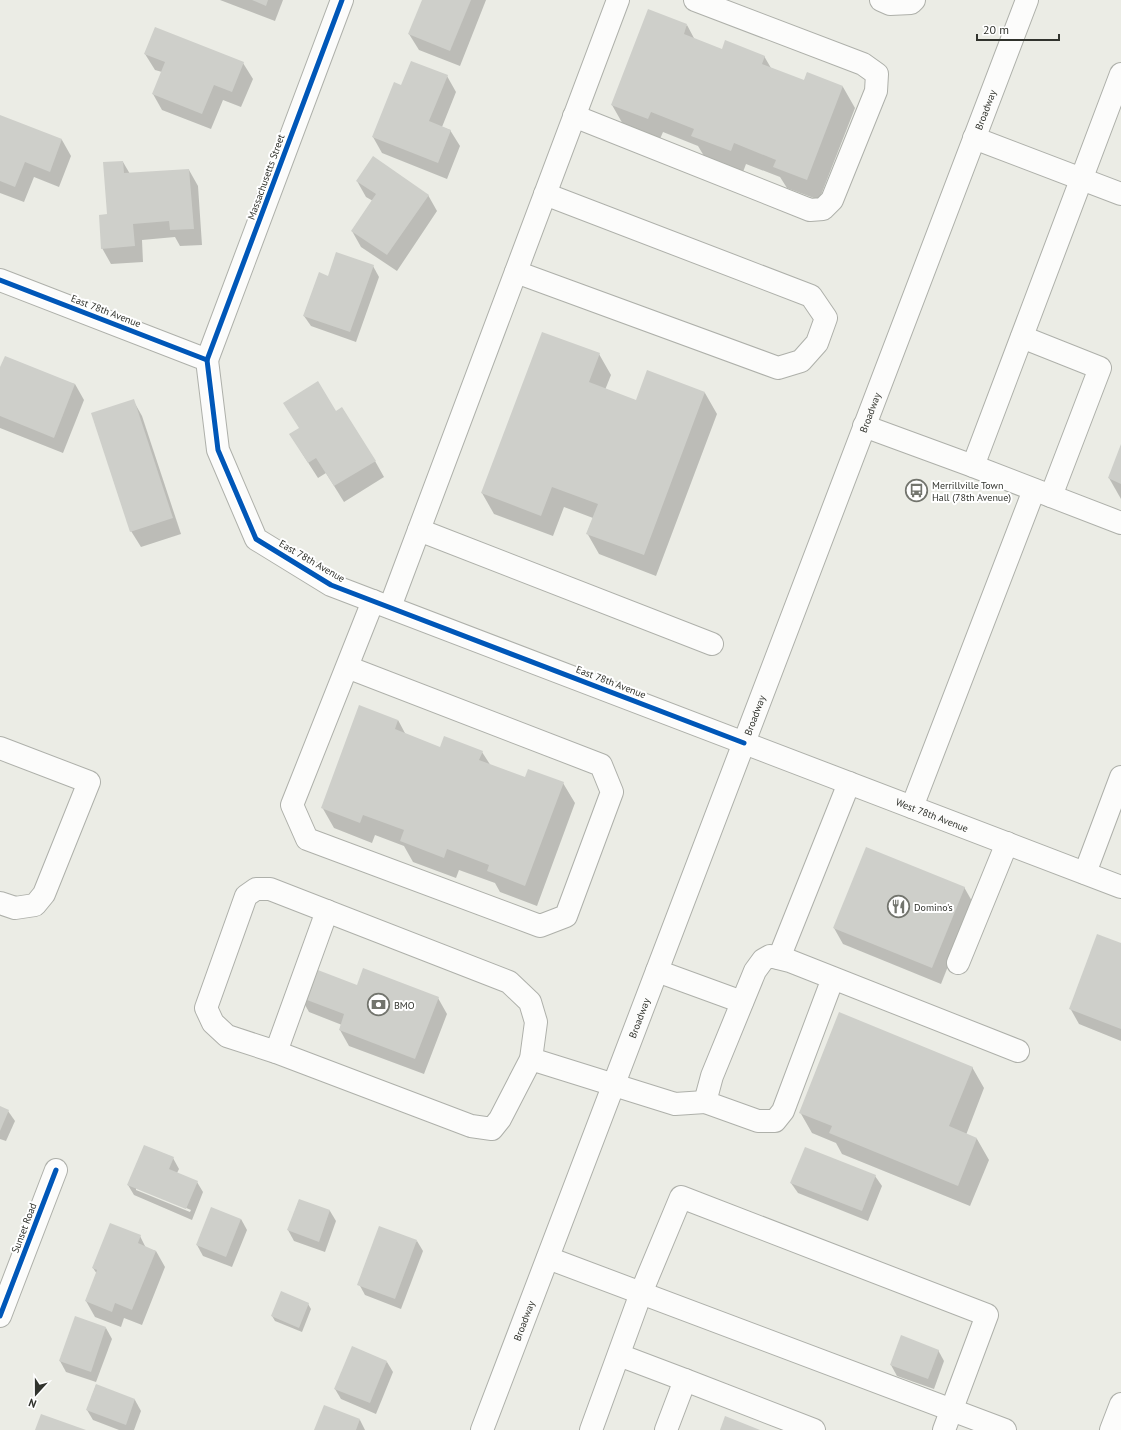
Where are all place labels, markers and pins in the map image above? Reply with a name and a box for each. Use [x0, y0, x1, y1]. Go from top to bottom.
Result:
bus stop icon: Merrillville Town Hall (78th Avenue) [904, 478, 930, 504]
place label: Merrillville Town Hall (78th Avenue) [932, 479, 1011, 504]
restaurant icon: Domino's [886, 894, 912, 920]
place label: Domino's [914, 901, 953, 914]
bank icon: BMO [366, 992, 392, 1018]
place label: BMO [394, 999, 415, 1012]

